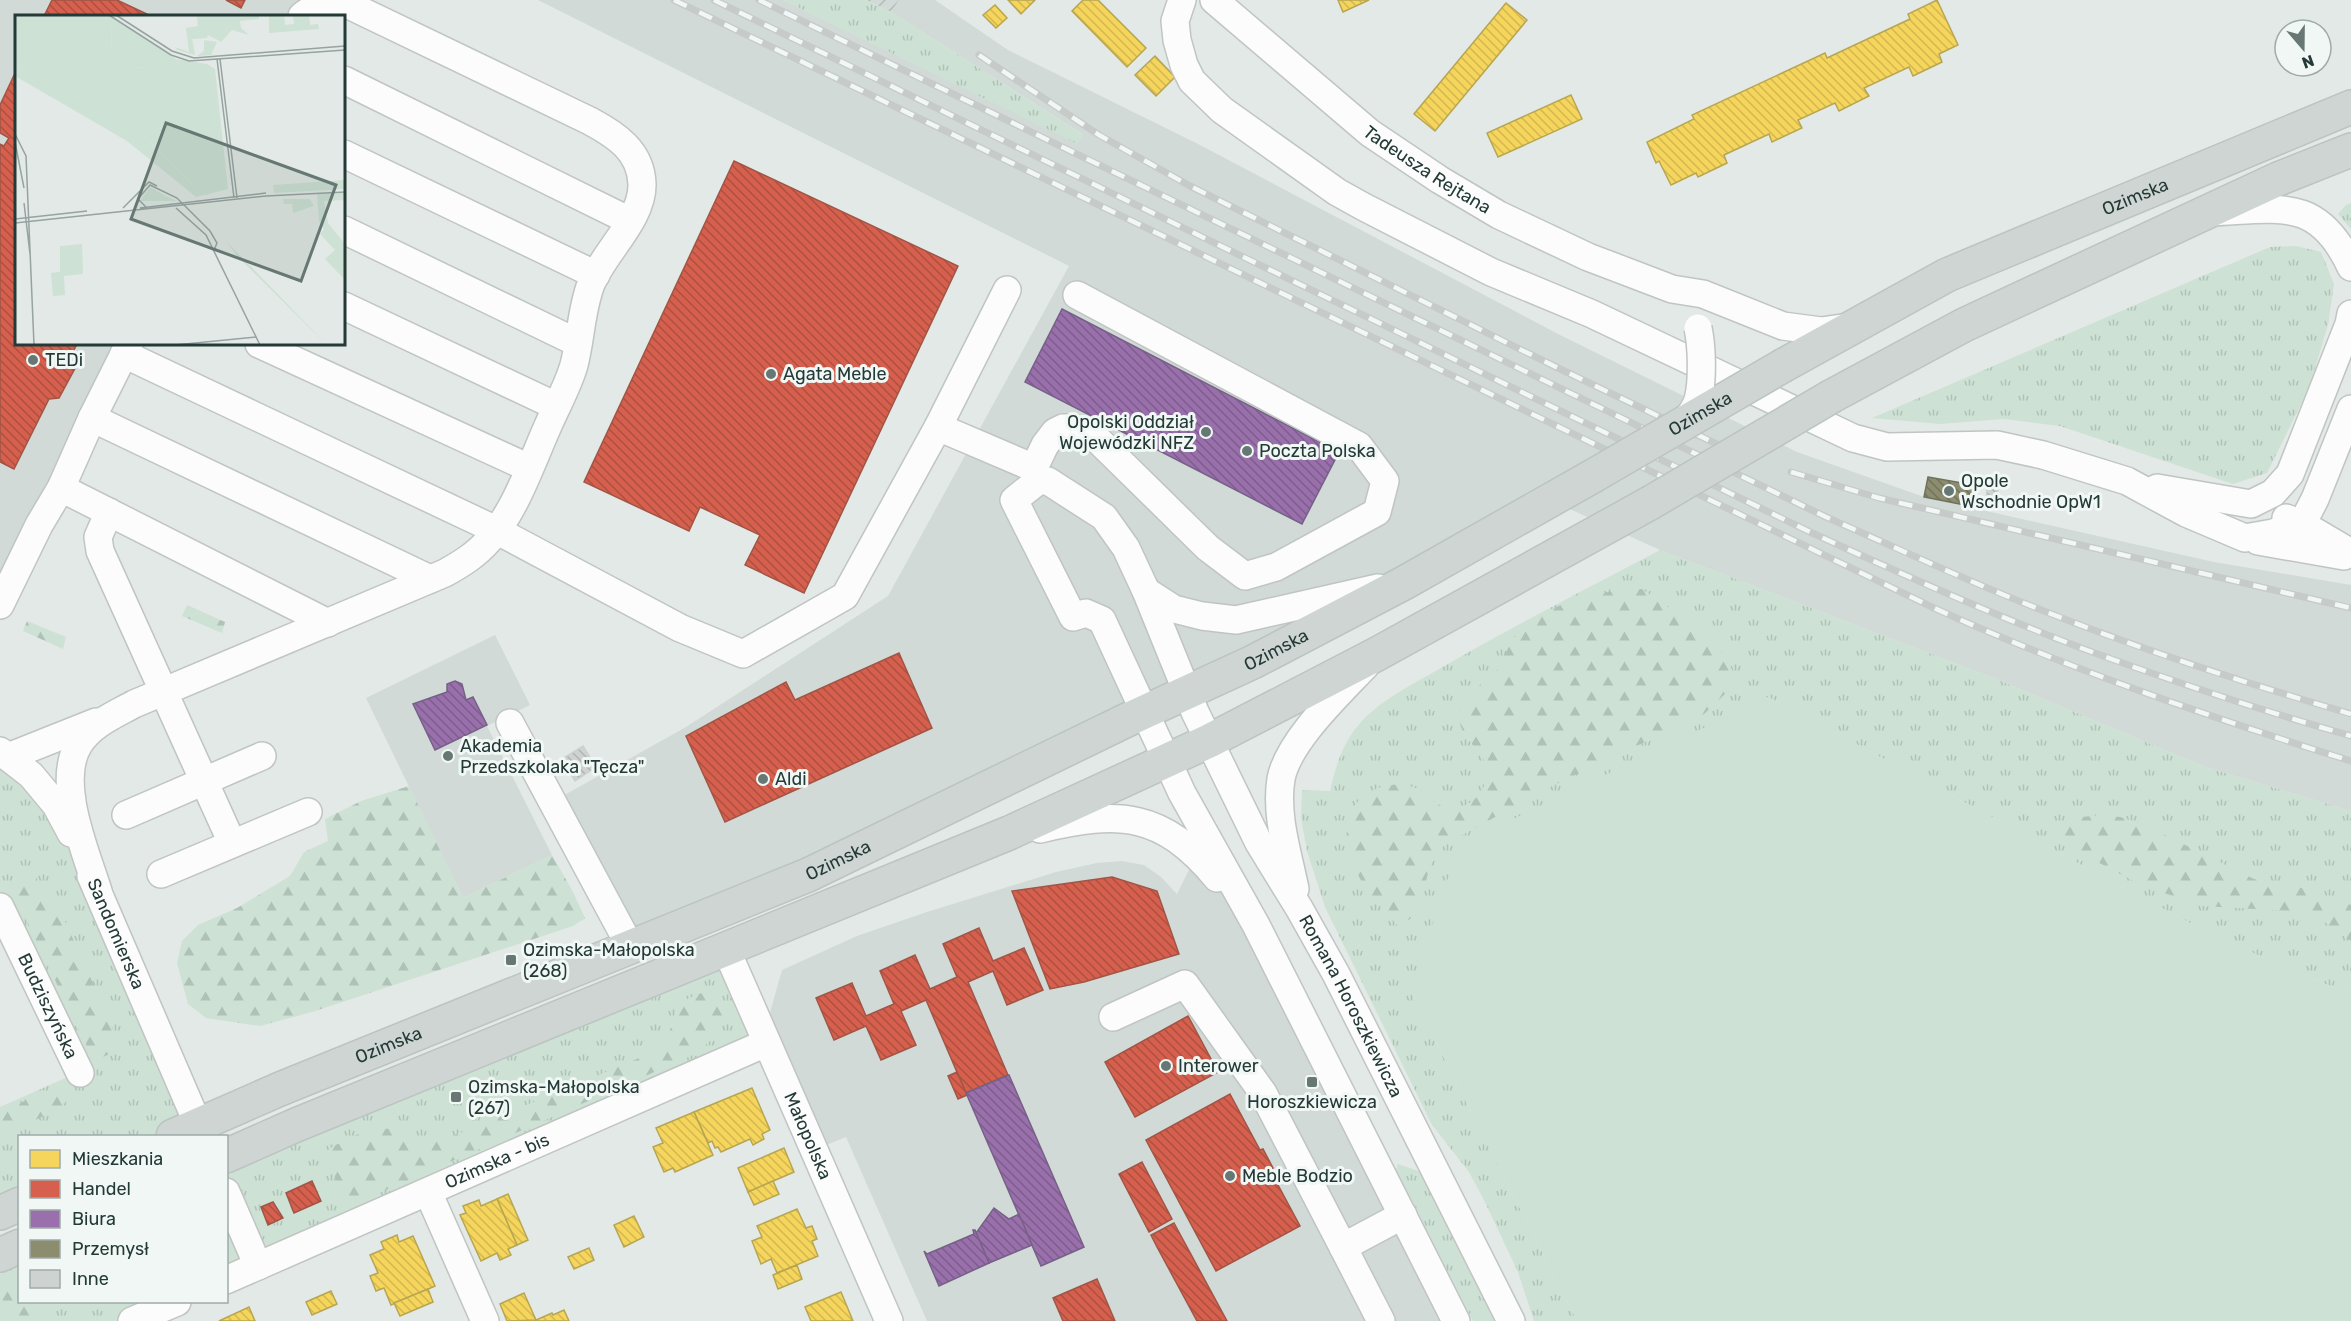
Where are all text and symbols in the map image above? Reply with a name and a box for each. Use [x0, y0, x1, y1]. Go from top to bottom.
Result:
inset map [15, 15, 345, 345]
north arrow [2273, 18, 2333, 78]
text: N [2299, 51, 2317, 73]
street label: Tadeusza Rejtana [1359, 121, 1495, 219]
street label: Ozimska [2099, 173, 2172, 220]
place label: TEDi [45, 349, 83, 371]
marker: TEDi [26, 353, 40, 367]
place label: Agata Meble [783, 363, 886, 385]
marker: Agata Meble [764, 367, 778, 381]
street label: Ozimska [1664, 387, 1736, 441]
place label: Opolski Oddział Wojewódzki NFZ [1059, 411, 1194, 454]
marker: Opolski Oddział Wojewódzki NFZ [1199, 425, 1213, 439]
place label: Poczta Polska [1259, 440, 1376, 462]
marker: Poczta Polska [1240, 444, 1254, 458]
place label: Opole Wschodnie OpW1 [1961, 470, 2101, 513]
marker: Opole Wschodnie OpW1 [1942, 484, 1956, 498]
street label: Ozimska [1240, 624, 1312, 676]
place label: Akademia Przedszkolaka "Tęcza" [460, 735, 644, 778]
marker: Akademia Przedszkolaka "Tęcza" [441, 749, 455, 763]
place label: Aldi [775, 768, 807, 790]
marker: Aldi [756, 772, 770, 786]
street label: Ozimska [802, 835, 874, 886]
street label: Sandomierska [82, 875, 150, 993]
street label: Romana Horoszkiewicza [1294, 912, 1406, 1102]
place label: Ozimska-Małopolska (268) [523, 939, 695, 982]
street label: Budziszyńska [13, 950, 83, 1062]
marker: Ozimska-Małopolska (268) [504, 953, 518, 967]
street label: Ozimska [352, 1022, 425, 1068]
place label: Interower [1178, 1055, 1259, 1077]
marker: Interower [1159, 1059, 1173, 1073]
marker: Horoszkiewicza [1305, 1075, 1319, 1089]
place label: Ozimska-Małopolska (267) [468, 1076, 640, 1119]
street label: Małopolska [779, 1089, 837, 1183]
marker: Ozimska-Małopolska (267) [449, 1090, 463, 1104]
place label: Horoszkiewicza [1247, 1091, 1377, 1113]
street label: Ozimska - bis [441, 1129, 553, 1194]
legend [18, 1135, 228, 1303]
text: Mieszkania [72, 1148, 163, 1170]
place label: Meble Bodzio [1242, 1165, 1353, 1187]
marker: Meble Bodzio [1223, 1169, 1237, 1183]
text: Handel [72, 1178, 131, 1200]
text: Biura [72, 1208, 116, 1230]
text: Przemysł [72, 1238, 149, 1260]
text: Inne [72, 1268, 109, 1290]

